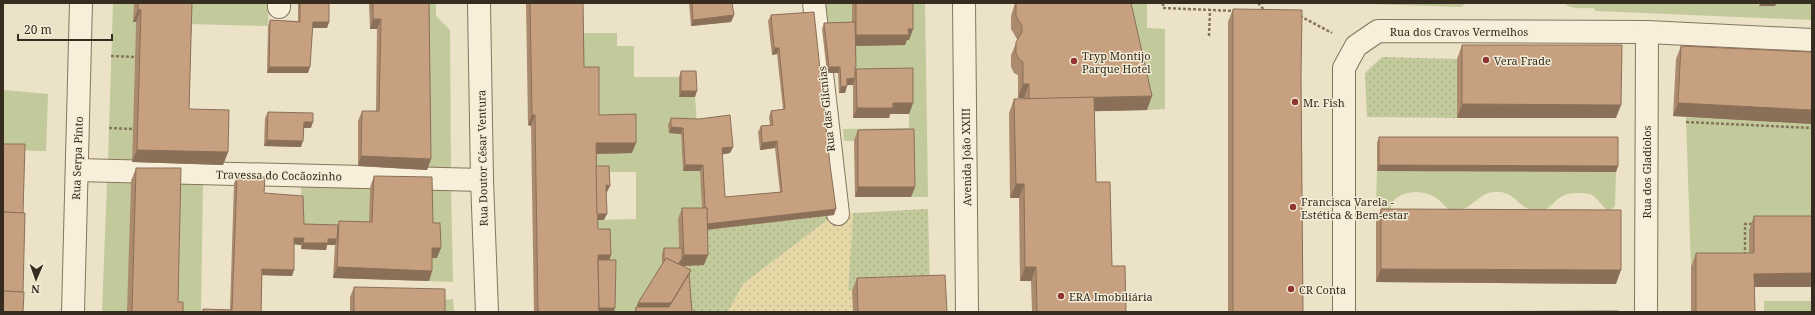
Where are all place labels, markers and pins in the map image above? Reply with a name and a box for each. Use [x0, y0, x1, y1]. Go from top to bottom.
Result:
place label: Tryp Montijo Parque Hotel [1082, 48, 1151, 76]
place label: Vera Frade [1494, 53, 1551, 68]
marker: Vera Frade [1481, 55, 1491, 65]
marker: Tryp Montijo Parque Hotel [1069, 56, 1079, 66]
place label: Mr. Fish [1303, 95, 1345, 110]
marker: Mr. Fish [1290, 97, 1300, 107]
place label: Francisca Varela - Estética & Bem-estar [1301, 194, 1409, 222]
marker: Francisca Varela - Estética & Bem-estar [1288, 202, 1298, 212]
place label: CR Conta [1299, 282, 1346, 297]
marker: CR Conta [1286, 284, 1296, 294]
place label: ERA Imobiliária [1069, 289, 1153, 304]
marker: ERA Imobiliária [1056, 291, 1066, 301]

